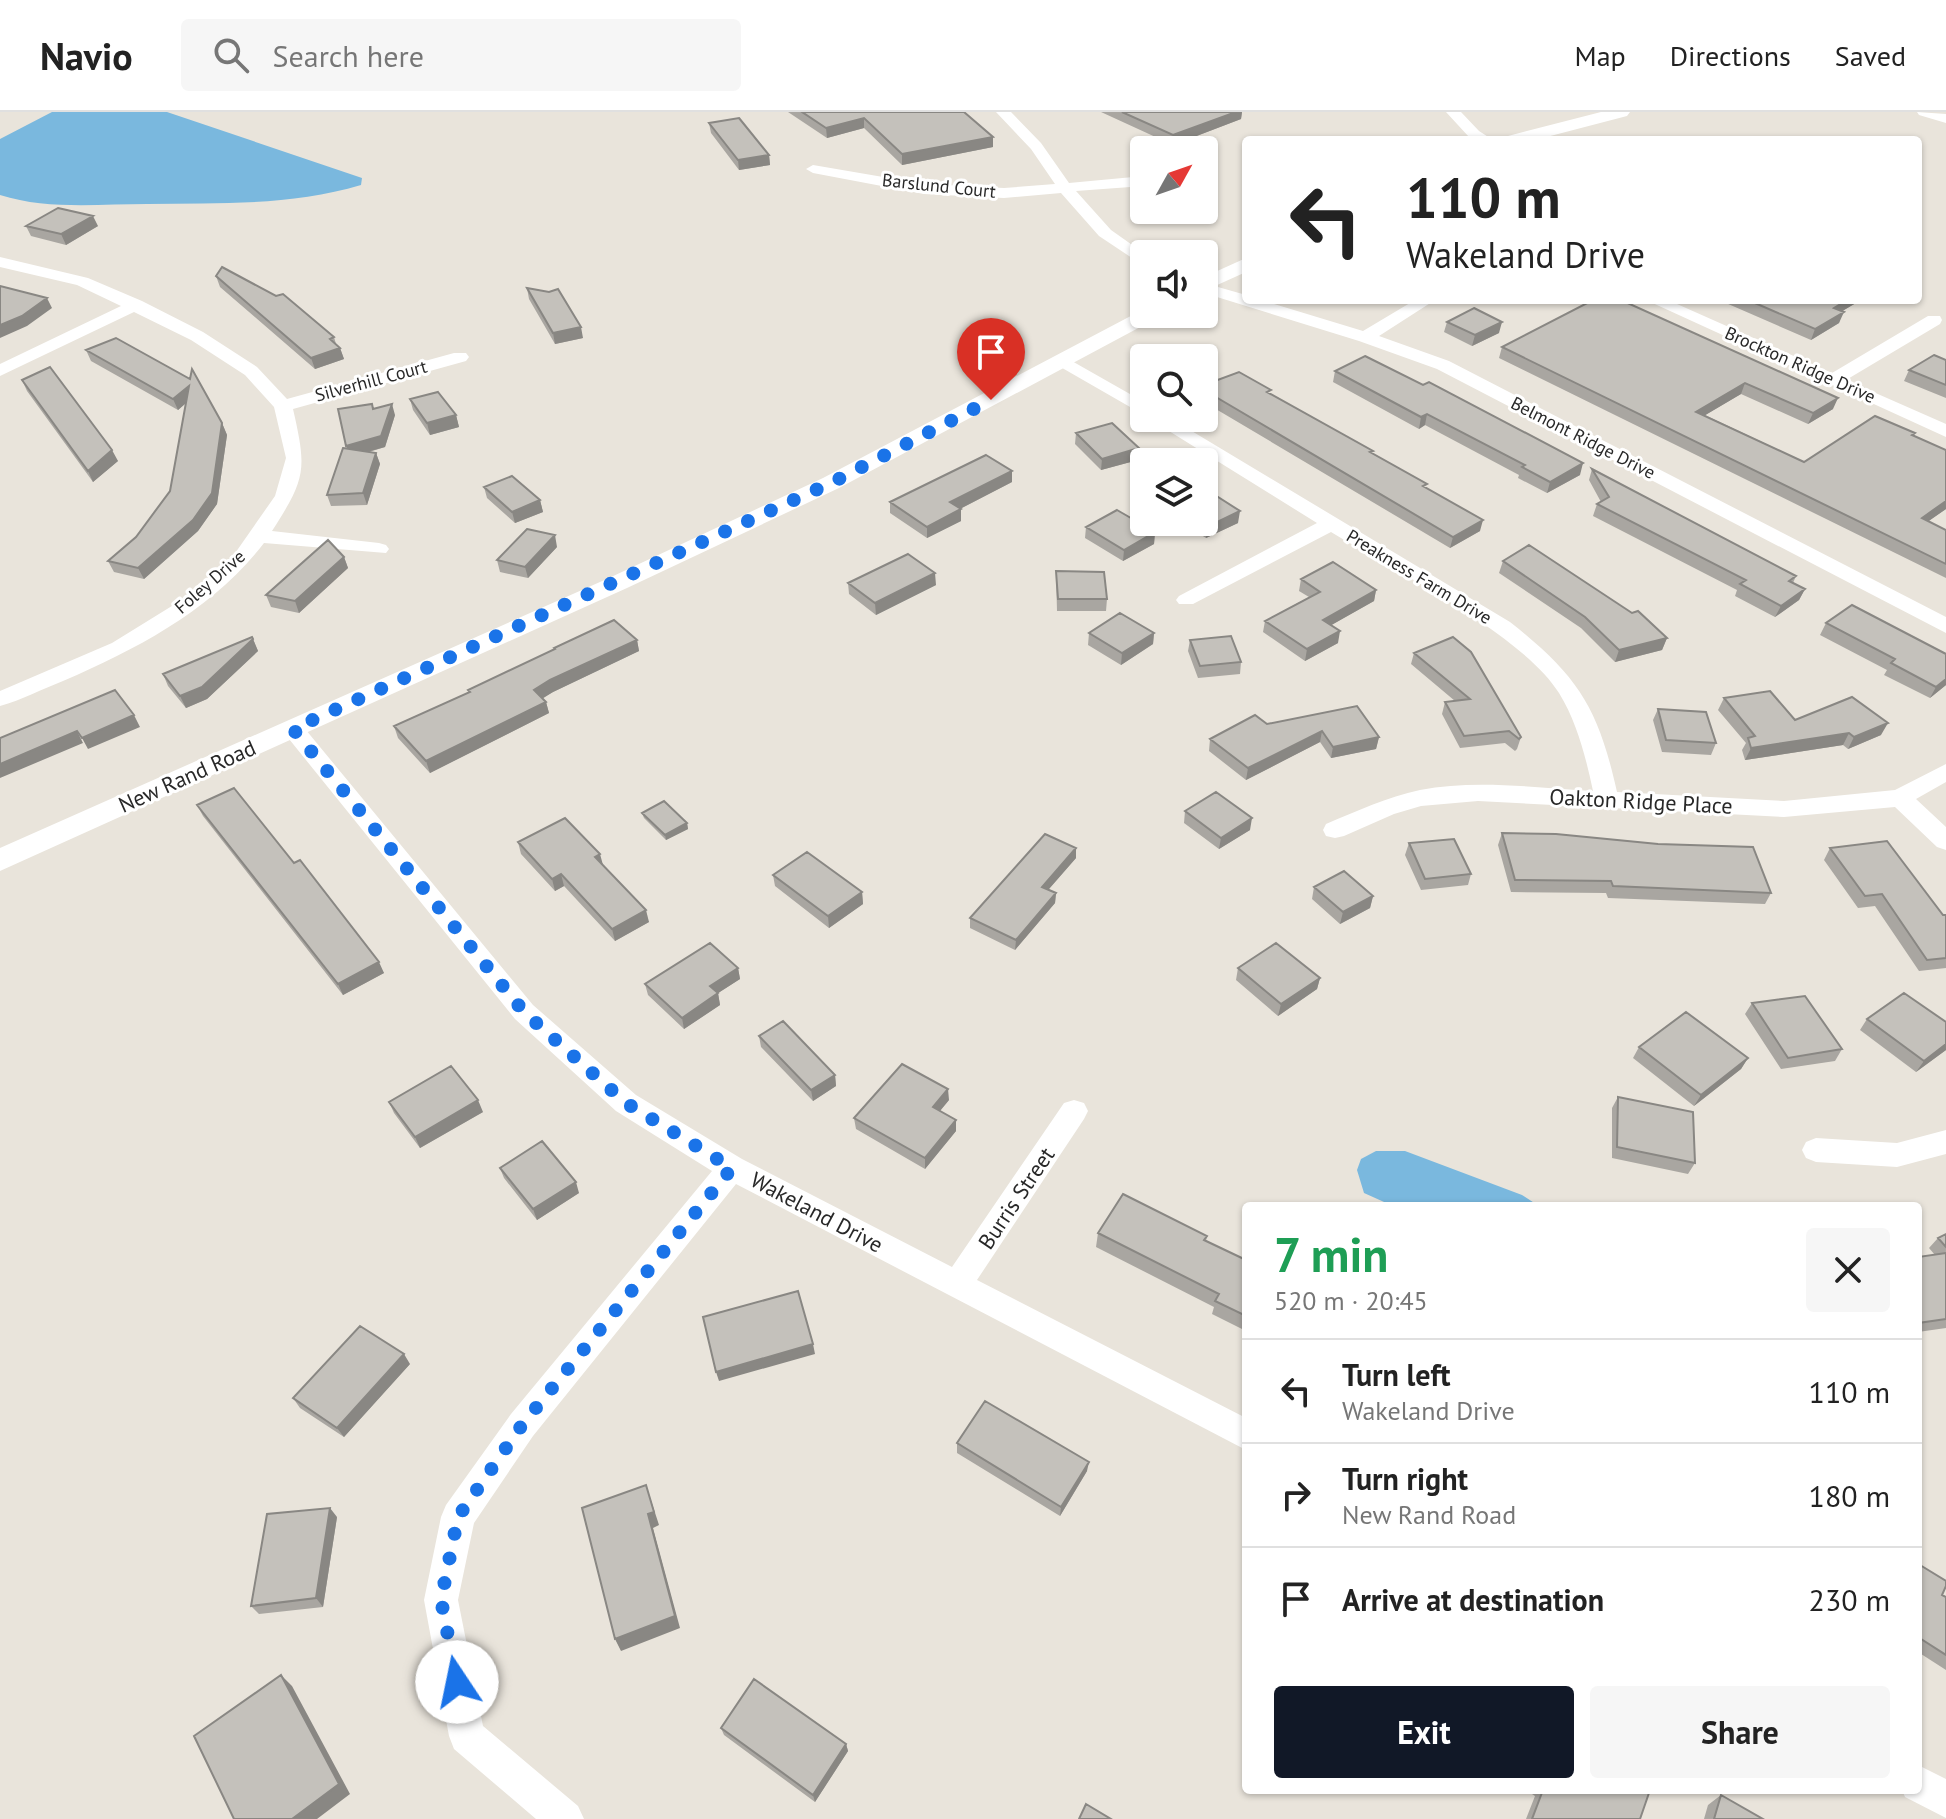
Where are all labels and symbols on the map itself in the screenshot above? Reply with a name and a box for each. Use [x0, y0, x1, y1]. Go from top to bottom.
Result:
north arrow [1130, 136, 1218, 224]
street label: Barslund Court [881, 168, 997, 203]
pin [957, 318, 1025, 400]
street label: Brockton Ridge Drive [1721, 321, 1879, 408]
street label: Silverhill Court [312, 355, 429, 407]
street label: Belmont Ridge Drive [1507, 391, 1659, 484]
street label: Preakness Farm Drive [1342, 524, 1496, 629]
street label: Foley Drive [170, 545, 250, 618]
street label: New Rand Road [114, 733, 260, 819]
street label: Oakton Ridge Place [1549, 782, 1733, 820]
street label: Burris Street [972, 1141, 1061, 1254]
street label: Wakeland Drive [746, 1165, 888, 1259]
position arrow [415, 1640, 499, 1724]

